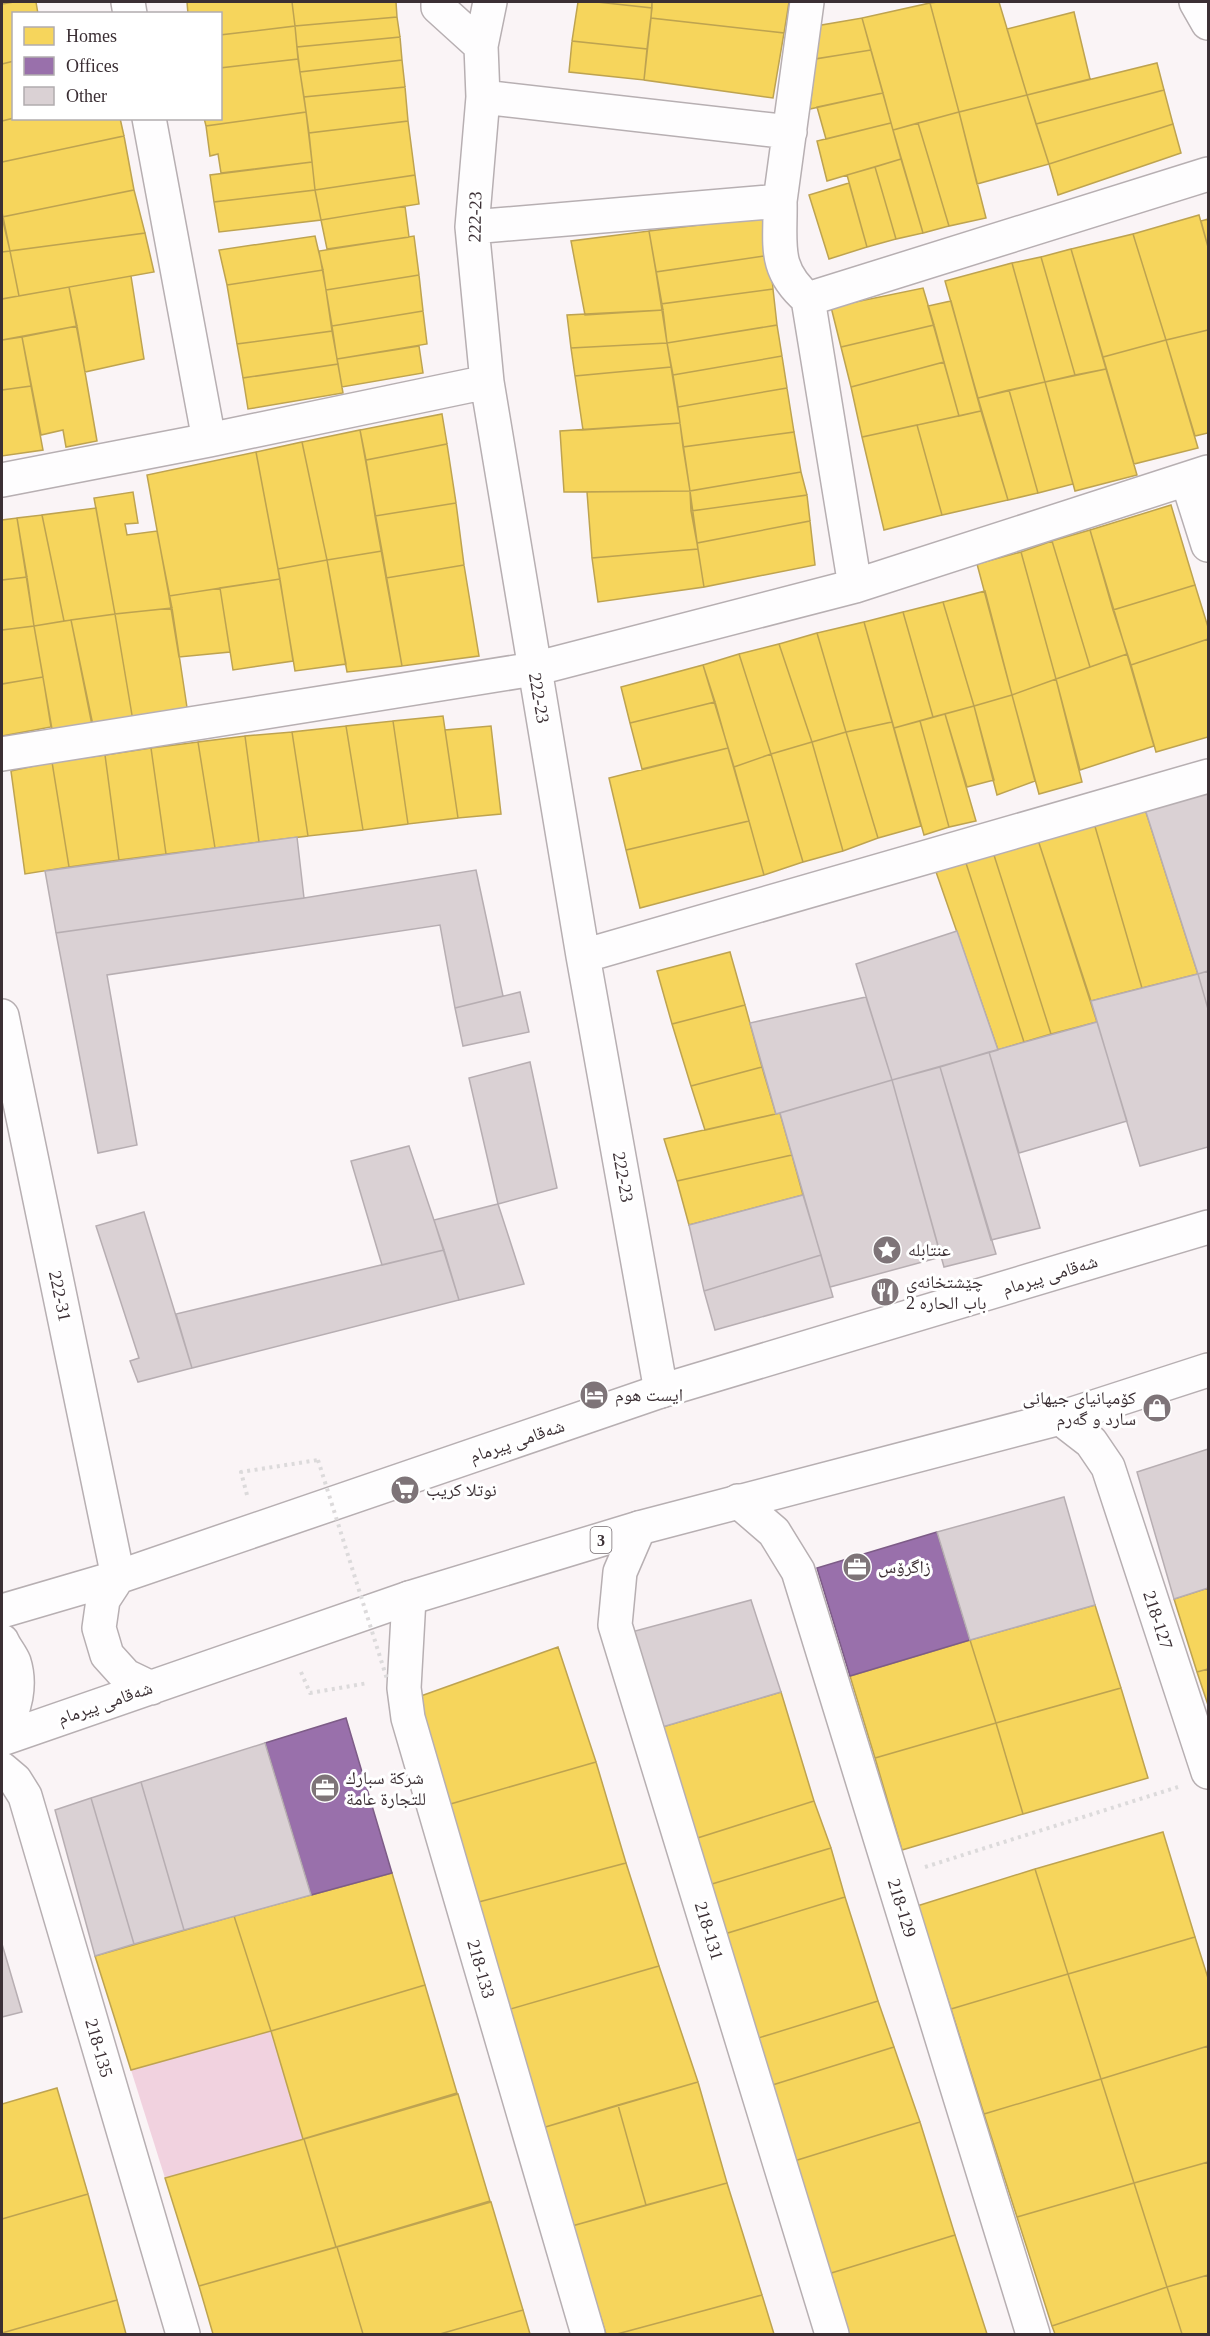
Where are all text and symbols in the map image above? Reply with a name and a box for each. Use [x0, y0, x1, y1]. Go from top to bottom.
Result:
legend [12, 12, 222, 120]
text: Homes [66, 26, 117, 46]
text: Offices [66, 56, 119, 76]
text: Other [66, 86, 107, 106]
street label: 222-23 [465, 191, 485, 243]
street label: 222-23 [525, 671, 553, 725]
street label: 222-23 [609, 1150, 637, 1204]
place icon: عنتابله [871, 1234, 903, 1266]
place label: عنتابله [908, 1240, 951, 1261]
street label: شەقامی پیرمام [1000, 1251, 1101, 1301]
street label: 222-31 [45, 1269, 75, 1323]
place label: چێشتخانەی باب الحارە 2 [906, 1272, 986, 1314]
restaurant icon: چێشتخانەی باب الحارە 2 [869, 1276, 901, 1308]
hotel icon: ايست هوم [578, 1379, 610, 1411]
place label: ايست هوم [615, 1385, 683, 1407]
place label: کۆمپانیای جیهانی سارد و گەرم [1023, 1388, 1137, 1431]
shop icon: کۆمپانیای جیهانی سارد و گەرم [1141, 1392, 1173, 1424]
street label: شەقامی پیرمام [467, 1415, 568, 1468]
supermarket icon: نوتلا كريب [389, 1474, 421, 1506]
place label: نوتلا كريب [426, 1480, 497, 1501]
road number: 3 [590, 1527, 612, 1553]
office icon: زاگرۆس [841, 1551, 873, 1583]
place label: زاگرۆس [878, 1557, 931, 1578]
street label: 218-127 [1139, 1588, 1177, 1652]
street label: شەقامی پیرمام [55, 1677, 156, 1730]
place label: شركة سبارك للتجارة عامة [346, 1768, 426, 1809]
office icon: شركة سبارك للتجارة عامة [309, 1772, 341, 1804]
street label: 218-129 [884, 1876, 920, 1940]
street label: 218-131 [691, 1899, 727, 1963]
street label: 218-133 [463, 1937, 499, 2001]
street label: 218-135 [81, 2016, 117, 2080]

